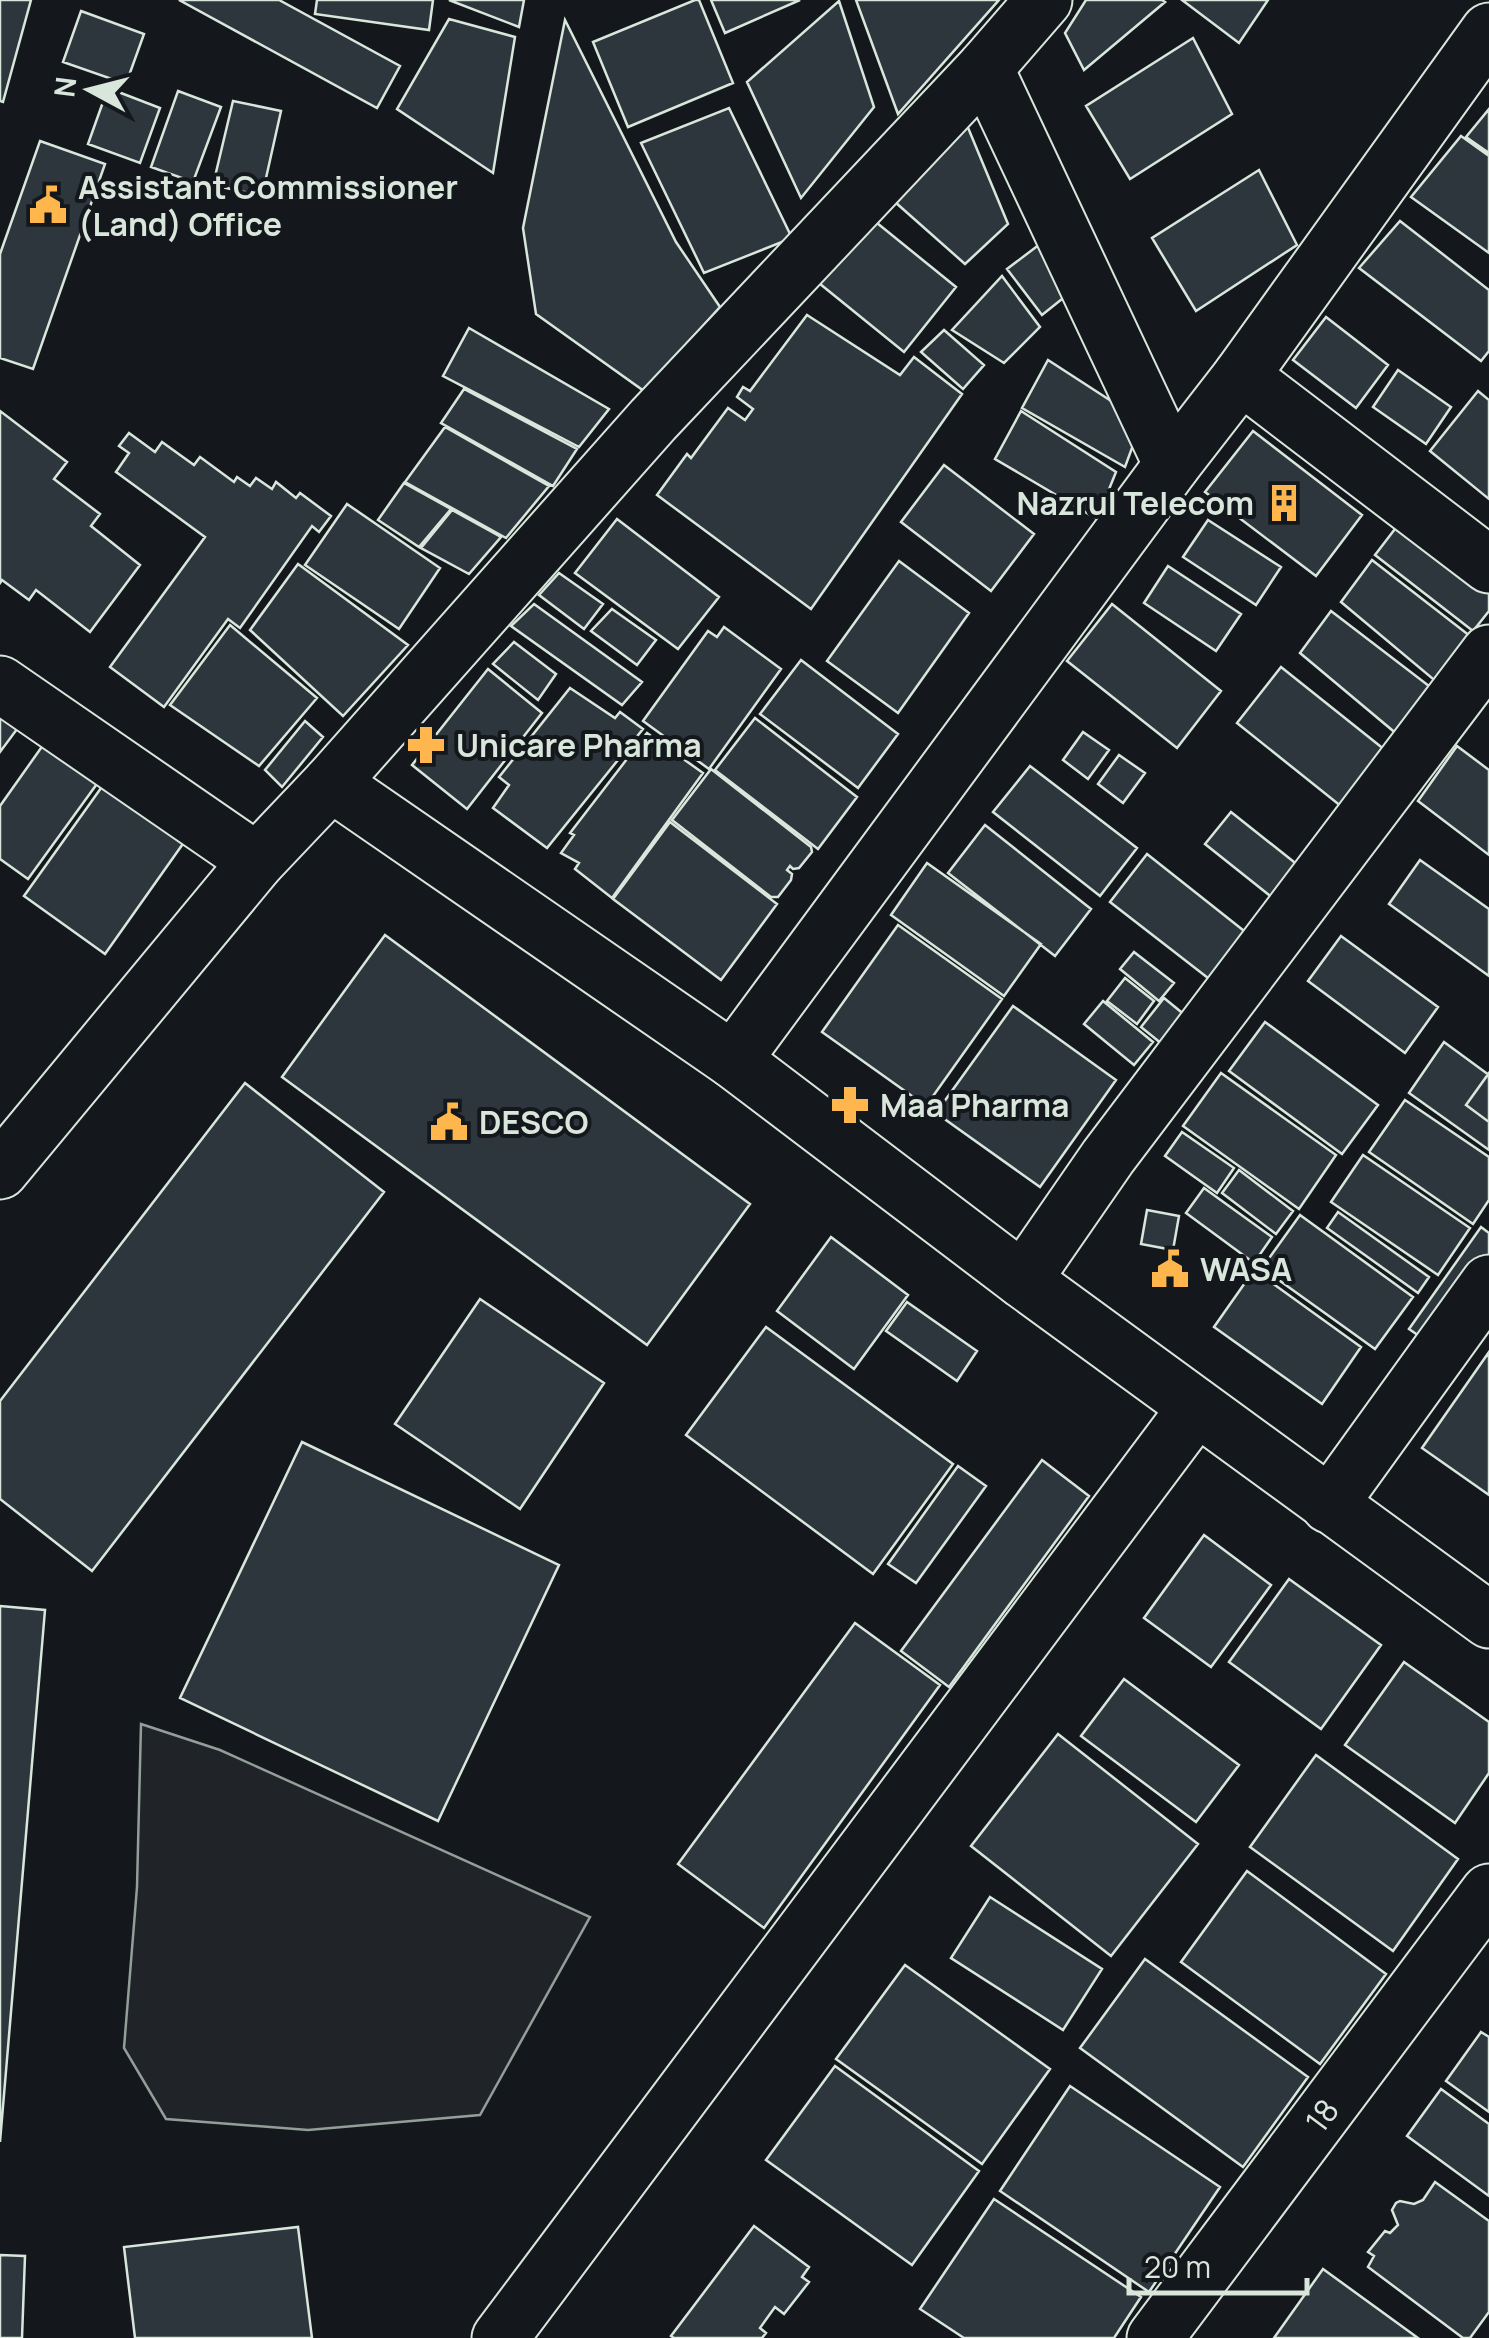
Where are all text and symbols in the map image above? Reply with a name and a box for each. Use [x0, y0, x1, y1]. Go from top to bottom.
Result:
north arrow [40, 40, 140, 140]
text: N [44, 75, 84, 99]
place label: Assistant Commissioner (Land) Office [78, 165, 458, 246]
public building icon: Assistant Commissioner (Land) Office [27, 184, 69, 226]
place label: Nazrul Telecom [1017, 481, 1254, 525]
building icon: Nazrul Telecom [1263, 482, 1305, 524]
place label: Unicare Pharma [456, 723, 702, 767]
pharmacy icon: Unicare Pharma [405, 724, 447, 766]
place label: Maa Pharma [880, 1083, 1069, 1127]
pharmacy icon: Maa Pharma [829, 1084, 871, 1126]
place label: DESCO [479, 1100, 589, 1144]
public building icon: DESCO [428, 1101, 470, 1143]
place label: WASA [1200, 1247, 1292, 1291]
public building icon: WASA [1149, 1248, 1191, 1290]
street label: 18 [1295, 2090, 1349, 2141]
scale bar [1129, 2233, 1306, 2295]
text: 20 m [1144, 2246, 1211, 2287]

